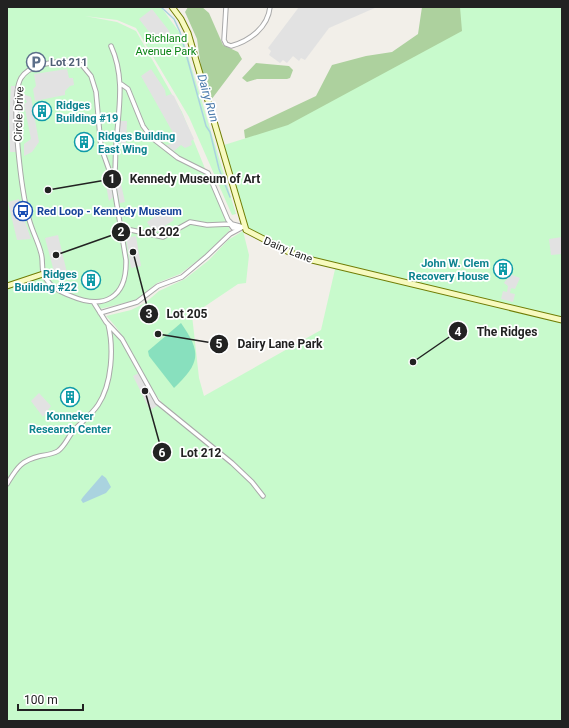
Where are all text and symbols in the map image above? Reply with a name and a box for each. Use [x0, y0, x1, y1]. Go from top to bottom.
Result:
park label: Richland Avenue Park [136, 32, 197, 58]
parking icon: Lot 211 [25, 51, 47, 73]
place label: Lot 211 [50, 56, 88, 69]
water label: Dairy Run [194, 72, 222, 124]
street label: Circle Drive [12, 86, 26, 142]
place label: Ridges Building #19 [56, 99, 118, 125]
building icon: Ridges Building #19 [31, 100, 53, 122]
place label: Ridges Building East Wing [98, 130, 175, 156]
building icon: Ridges Building East Wing [73, 131, 95, 153]
callout: Kennedy Museum of Art [102, 167, 268, 191]
text: 1 [109, 172, 115, 186]
text: Kennedy Museum of Art [130, 172, 260, 186]
bus stop icon: Red Loop - Kennedy Museum [12, 200, 34, 222]
place label: Red Loop - Kennedy Museum [37, 205, 182, 218]
callout: Lot 202 [111, 220, 188, 244]
text: 2 [118, 225, 125, 239]
text: Lot 202 [139, 225, 180, 239]
street label: Dairy Lane [262, 234, 314, 266]
place label: John W. Clem Recovery House [409, 257, 489, 283]
building icon: John W. Clem Recovery House [492, 258, 514, 280]
place label: Ridges Building #22 [15, 268, 77, 294]
building icon: Ridges Building #22 [80, 269, 102, 291]
callout: Lot 205 [139, 302, 216, 326]
text: 3 [146, 307, 153, 321]
text: Lot 205 [167, 307, 208, 321]
callout: The Ridges [448, 319, 545, 343]
text: 4 [455, 325, 462, 339]
text: The Ridges [477, 325, 537, 339]
callout: Dairy Lane Park [209, 332, 330, 356]
text: 5 [216, 337, 223, 351]
text: Dairy Lane Park [238, 337, 323, 351]
building icon: Konneker Research Center [59, 386, 81, 408]
place label: Konneker Research Center [29, 410, 111, 436]
callout: Lot 212 [152, 440, 229, 464]
text: 6 [159, 446, 166, 460]
text: Lot 212 [181, 446, 222, 460]
scale bar [18, 686, 83, 712]
text: 100 m [24, 693, 58, 707]

